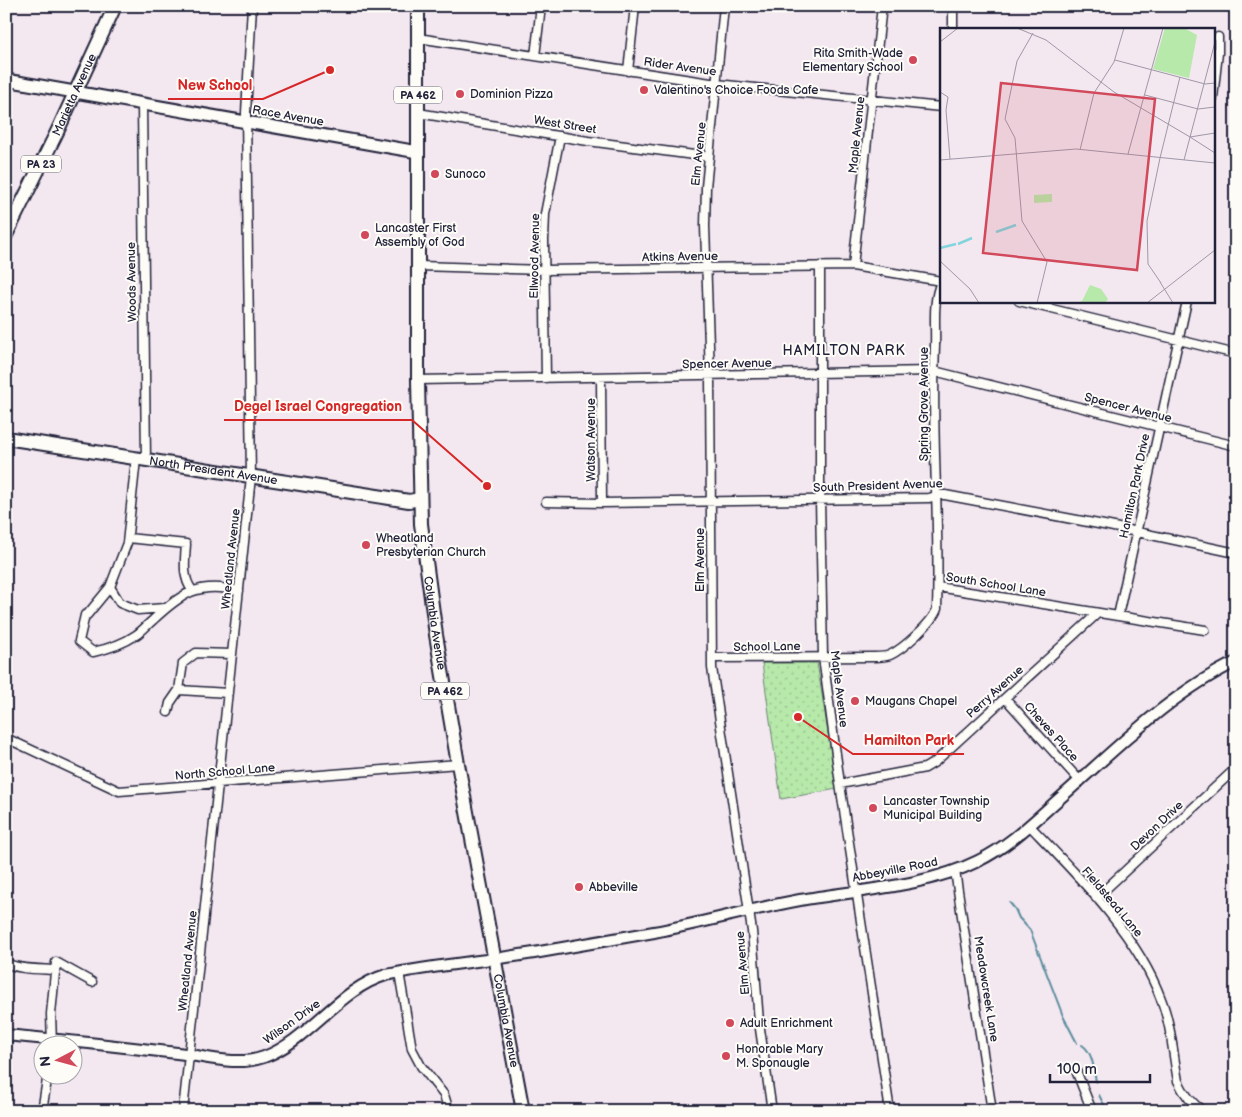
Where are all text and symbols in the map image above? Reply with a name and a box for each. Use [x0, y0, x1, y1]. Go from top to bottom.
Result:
inset map [940, 28, 1214, 302]
place label: Rita Smith-Wade Elementary School [802, 46, 903, 75]
street label: Marietta Avenue [49, 51, 100, 138]
street label: Rider Avenue [643, 54, 717, 80]
marker: Rita Smith-Wade Elementary School [907, 54, 919, 66]
callout: New School [168, 70, 263, 99]
text: New School [178, 77, 252, 94]
place label: Valentino's Choice Foods Cafe [654, 83, 818, 98]
marker: Valentino's Choice Foods Cafe [638, 84, 650, 96]
road number: PA 462 [394, 86, 442, 104]
place label: Dominion Pizza [470, 87, 553, 102]
marker: Dominion Pizza [454, 88, 466, 100]
street label: Maple Avenue [845, 96, 869, 174]
street label: Race Avenue [251, 102, 325, 130]
street label: West Street [533, 113, 598, 137]
street label: Elm Avenue [688, 121, 710, 187]
road number: PA 23 [21, 156, 61, 172]
place label: Sunoco [445, 167, 486, 182]
marker: Sunoco [429, 168, 441, 180]
street label: Ellwood Avenue [527, 213, 543, 299]
place label: Lancaster First Assembly of God [375, 221, 465, 250]
marker: Lancaster First Assembly of God [359, 229, 371, 241]
street label: Woods Avenue [124, 242, 140, 322]
street label: Atkins Avenue [642, 249, 718, 265]
district label: HAMILTON PARK [783, 342, 905, 359]
street label: Spring Grove Avenue [917, 347, 932, 461]
street label: Spencer Avenue [682, 356, 772, 372]
street label: Spencer Avenue [1083, 390, 1173, 426]
callout: Degel Israel Congregation [224, 391, 412, 420]
text: Degel Israel Congregation [234, 398, 402, 415]
street label: Watson Avenue [584, 398, 599, 482]
street label: Hamilton Park Drive [1117, 432, 1153, 540]
street label: North President Avenue [148, 453, 279, 488]
street label: South President Avenue [813, 476, 943, 496]
street label: Wheatland Avenue [218, 508, 244, 610]
street label: Elm Avenue [693, 528, 708, 592]
place label: Wheatland Presbyterian Church [376, 531, 486, 560]
marker: Wheatland Presbyterian Church [360, 539, 372, 551]
street label: South School Lane [945, 570, 1047, 600]
street label: Columbia Avenue [421, 575, 449, 671]
street label: School Lane [733, 639, 801, 655]
street label: Maple Avenue [827, 650, 851, 728]
street label: Perry Avenue [963, 662, 1027, 722]
road number: PA 462 [421, 682, 469, 699]
place label: Maugans Chapel [865, 694, 957, 709]
marker: Maugans Chapel [849, 695, 861, 707]
street label: Cheves Place [1020, 699, 1082, 765]
callout: Hamilton Park [853, 725, 964, 754]
text: Hamilton Park [864, 732, 955, 749]
street label: North School Lane [174, 760, 276, 784]
place label: Lancaster Township Municipal Building [883, 794, 990, 823]
street label: Devon Drive [1128, 798, 1186, 854]
marker: Lancaster Township Municipal Building [867, 802, 879, 814]
street label: Abbeyville Road [851, 854, 939, 886]
street label: Fieldstead Lane [1078, 864, 1146, 940]
place label: Abbeville [589, 880, 638, 895]
marker: Abbeville [573, 881, 585, 893]
street label: Wheatland Avenue [175, 910, 201, 1012]
street label: Elm Avenue [733, 930, 753, 996]
street label: Meadowcreek Lane [970, 935, 1002, 1043]
street label: Columbia Avenue [490, 973, 522, 1069]
street label: Wilson Drive [261, 996, 323, 1048]
place label: Adult Enrichment [740, 1016, 833, 1031]
marker: Adult Enrichment [724, 1017, 736, 1029]
north arrow [32, 1034, 82, 1084]
place label: Honorable Mary M. Sponaugle [736, 1042, 824, 1071]
marker: Honorable Mary M. Sponaugle [720, 1050, 732, 1062]
scale bar [1050, 1052, 1150, 1084]
text: N [37, 1055, 55, 1067]
text: 100 m [1057, 1060, 1097, 1079]

